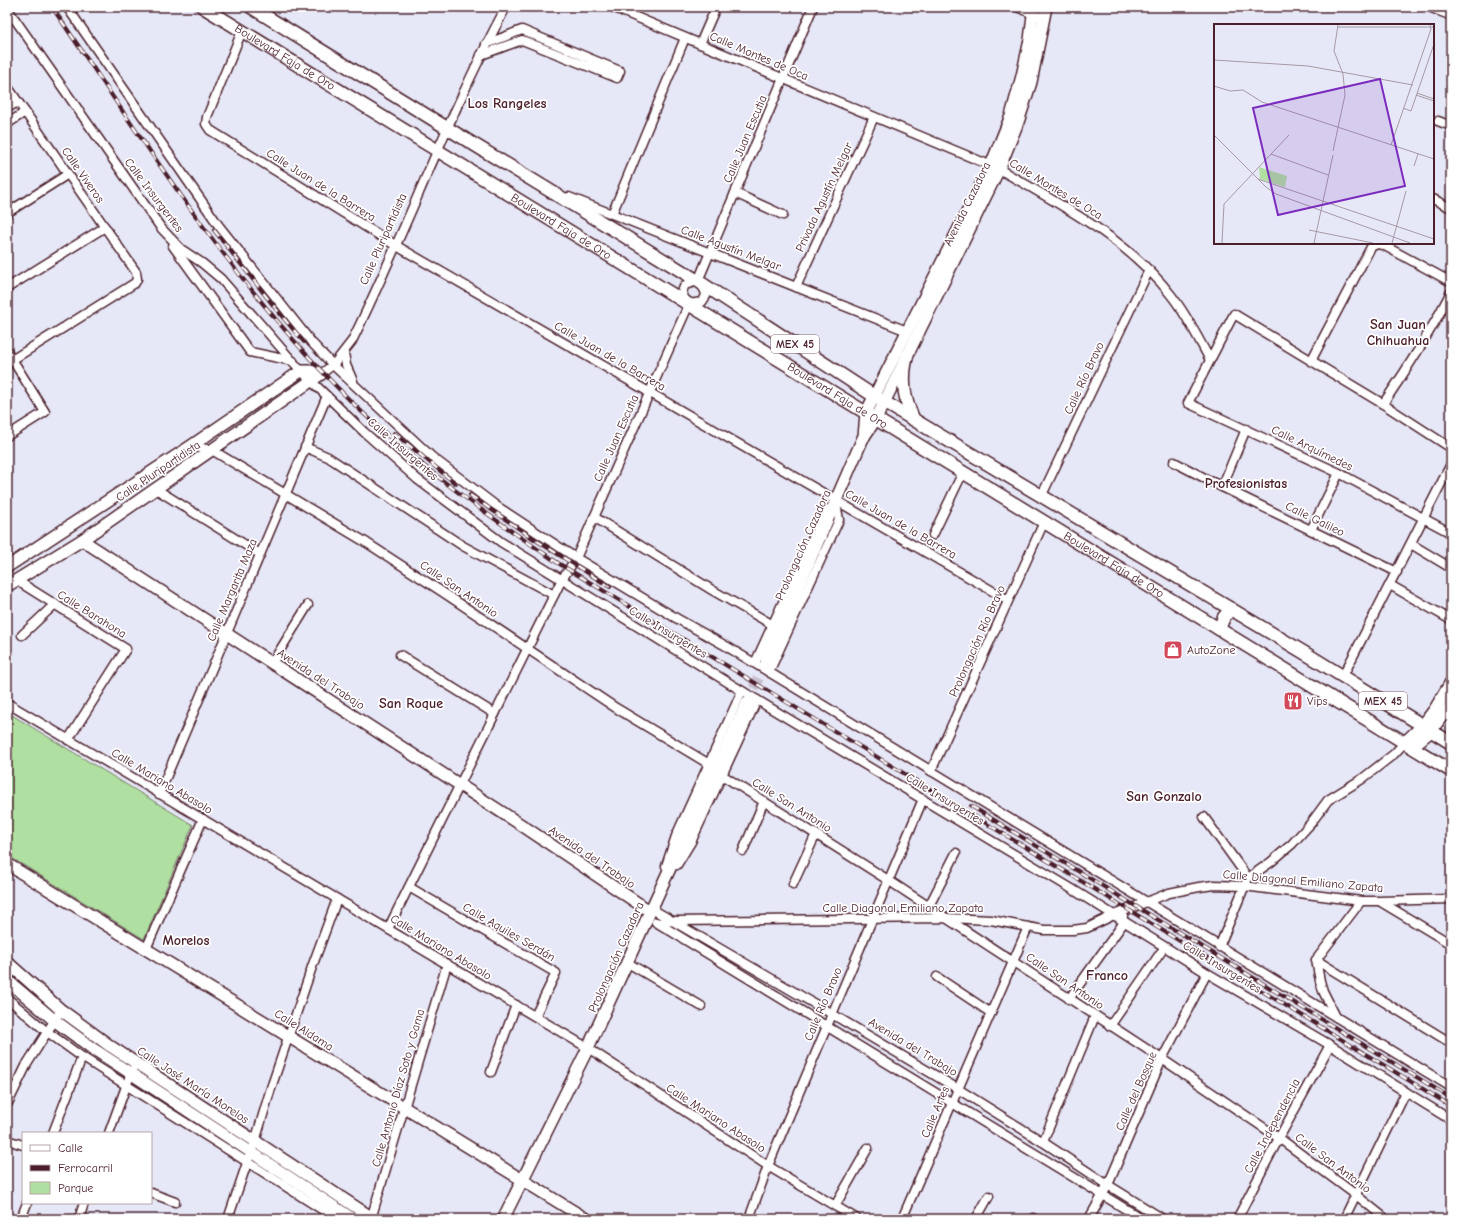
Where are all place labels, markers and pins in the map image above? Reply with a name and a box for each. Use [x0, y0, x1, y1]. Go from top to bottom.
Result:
shop icon: AutoZone [1162, 639, 1184, 661]
place label: AutoZone [1187, 643, 1236, 657]
restaurant icon: Vips [1282, 690, 1304, 712]
place label: Vips [1307, 694, 1327, 708]

